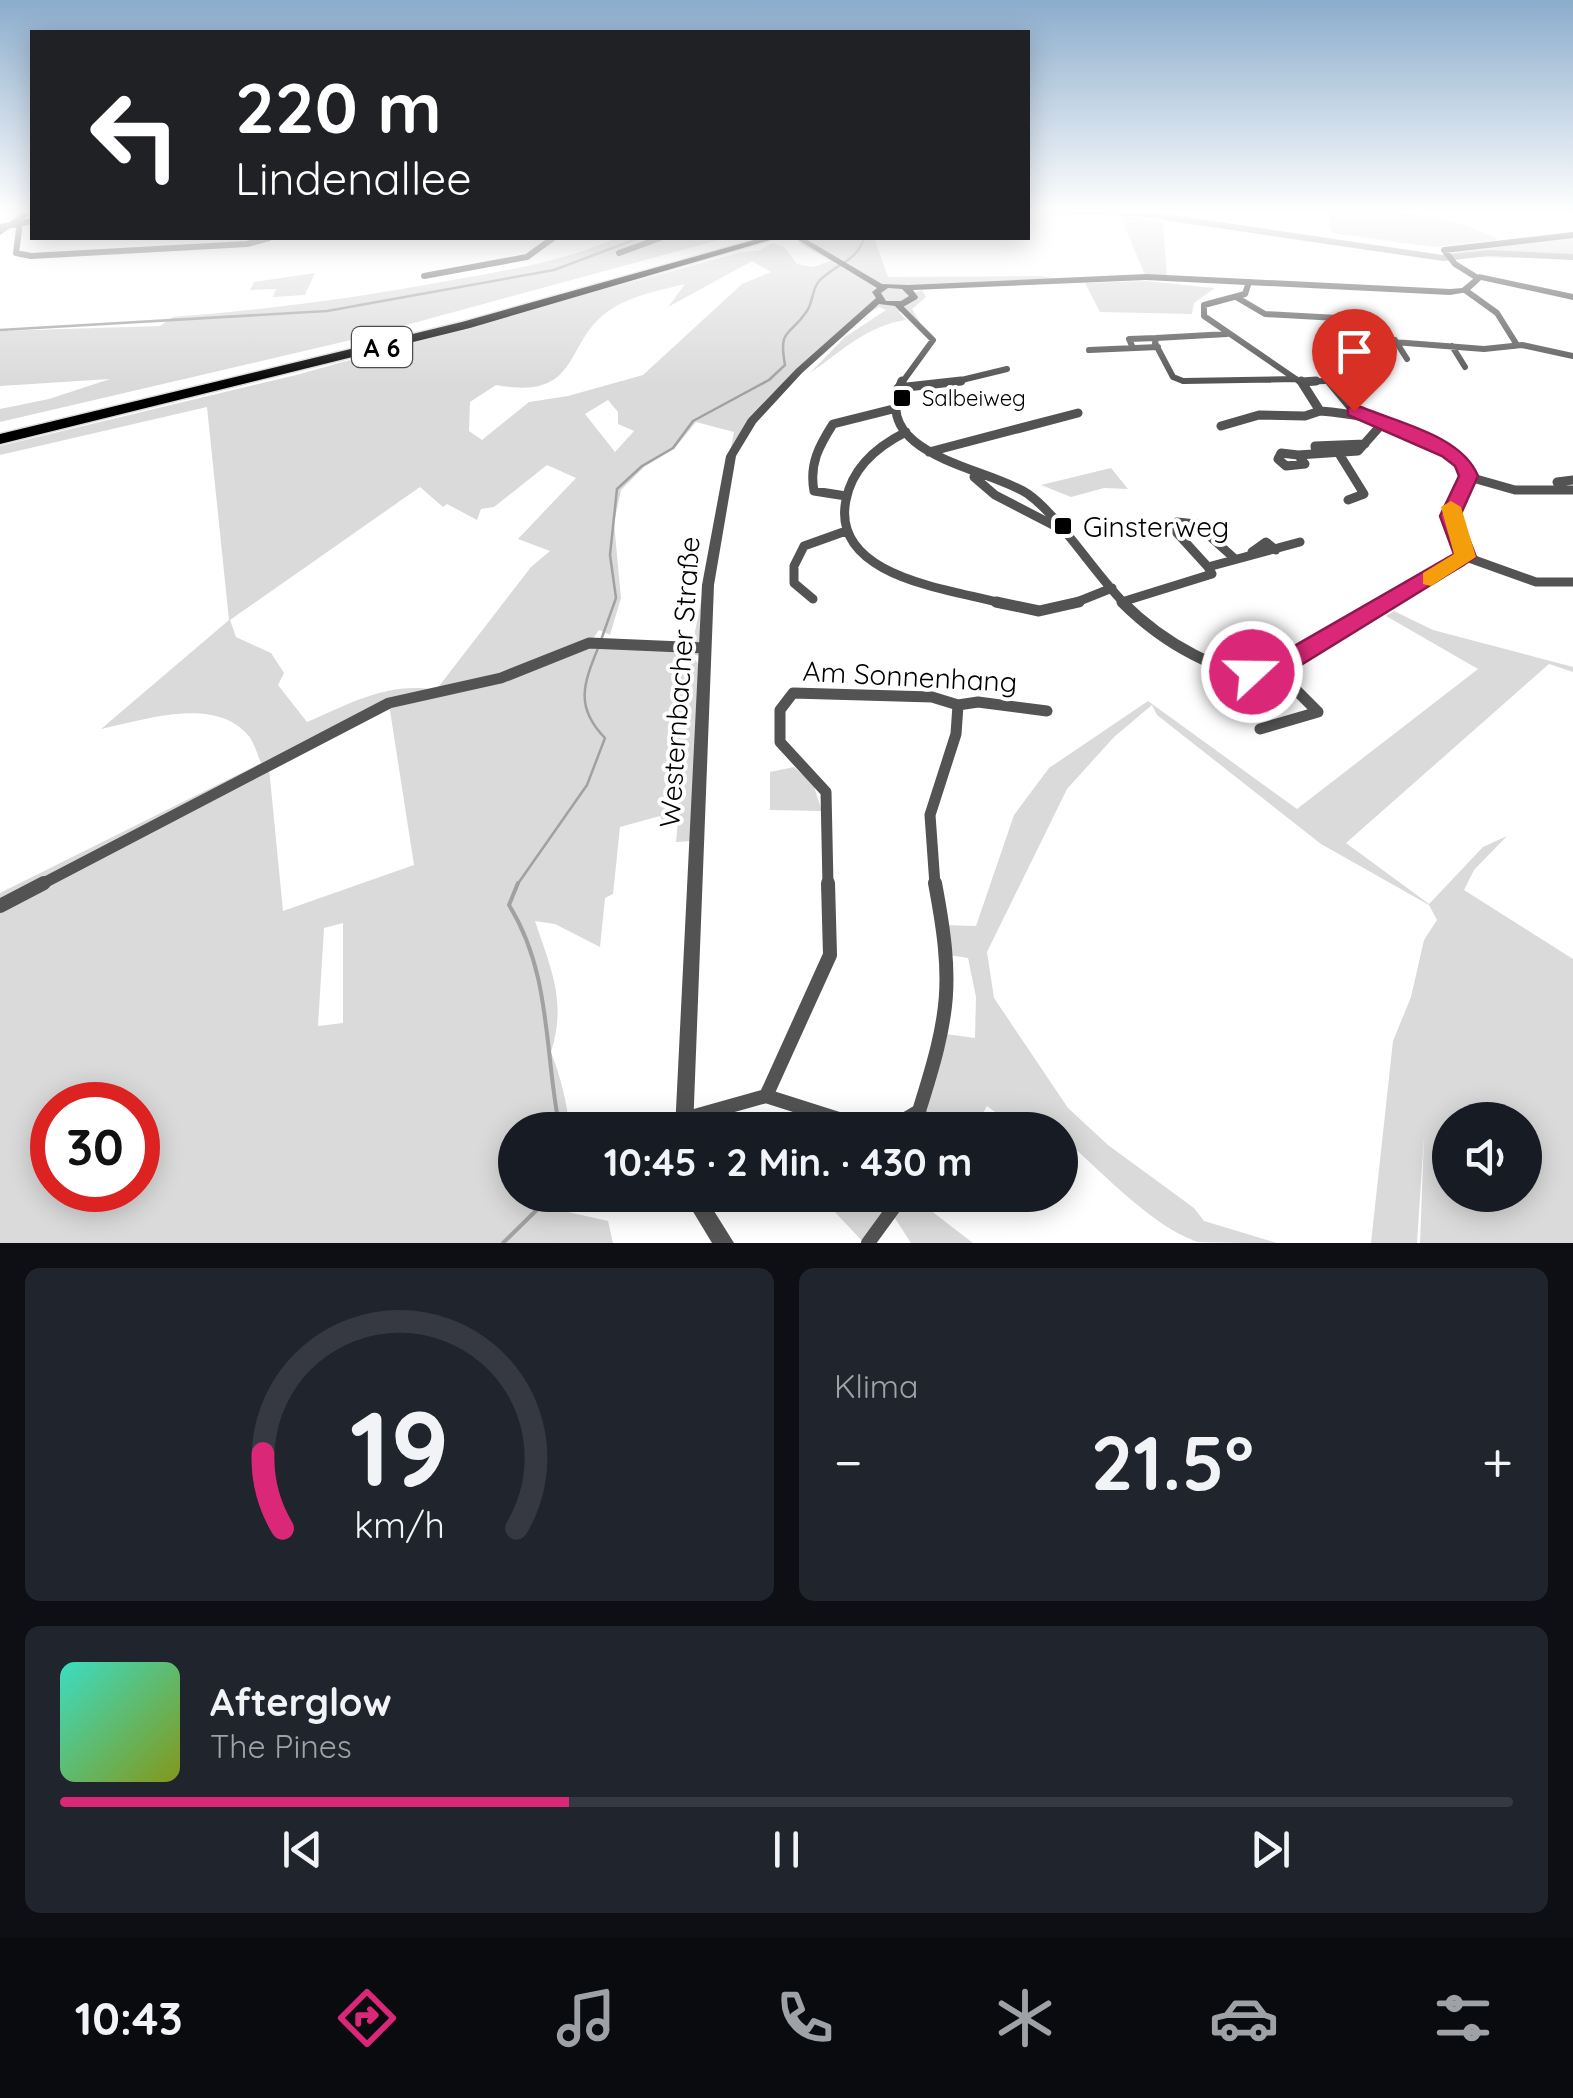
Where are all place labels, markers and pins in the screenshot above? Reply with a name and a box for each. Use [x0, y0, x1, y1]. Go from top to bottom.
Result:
pin [1312, 309, 1397, 412]
place label: Salbeiweg [922, 384, 1026, 412]
marker: Salbeiweg [891, 387, 913, 409]
place label: Ginsterweg [1083, 509, 1229, 544]
marker: Ginsterweg [1052, 515, 1074, 537]

